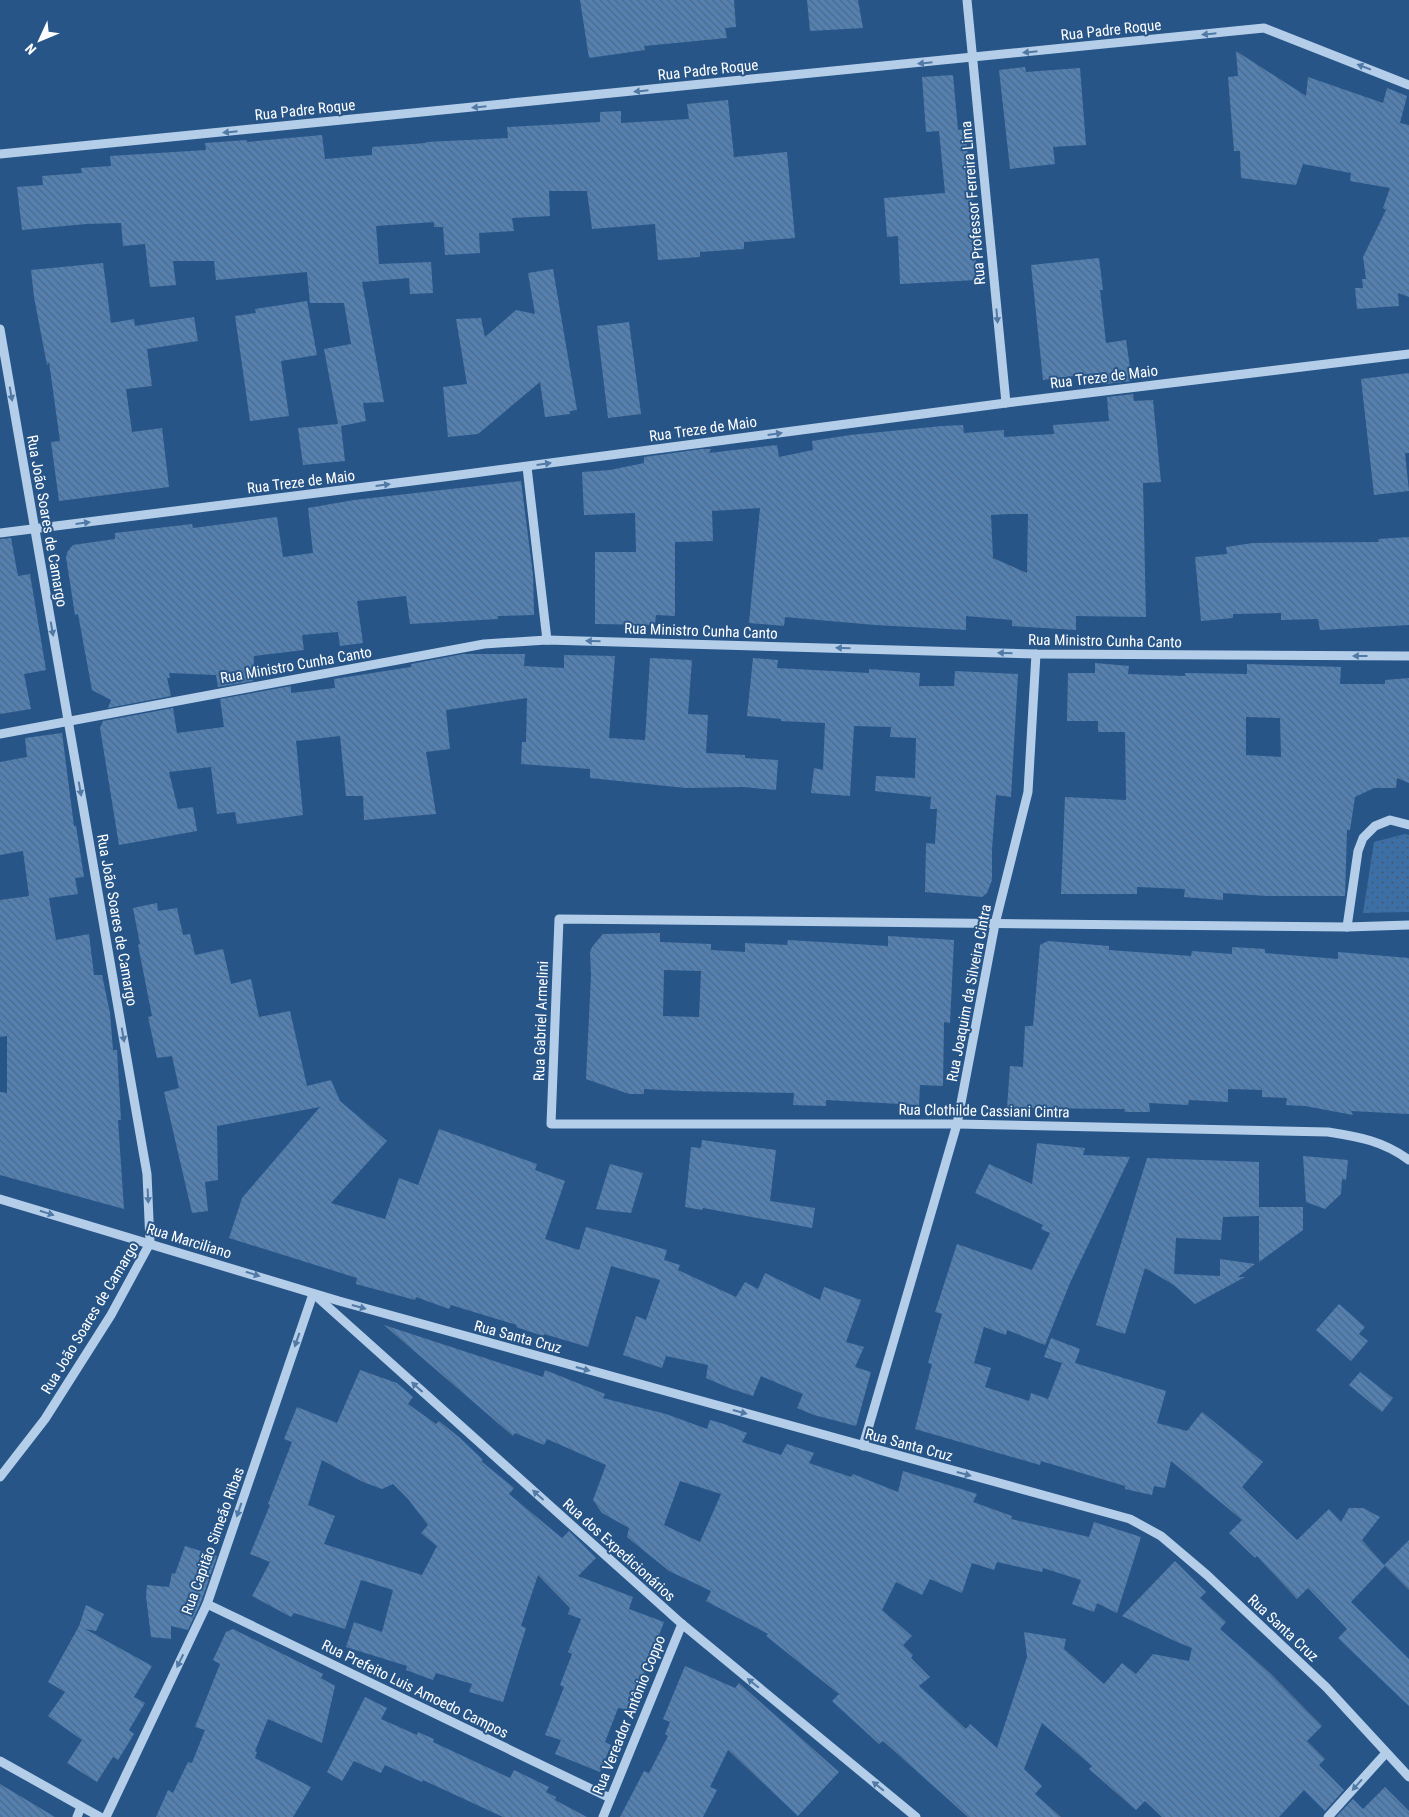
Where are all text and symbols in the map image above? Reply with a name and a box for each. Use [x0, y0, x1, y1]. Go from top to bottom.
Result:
north arrow [15, 15, 65, 65]
street label: Rua Padre Roque [1060, 16, 1162, 44]
one-way arrow [1200, 30, 1216, 38]
text: N [22, 40, 39, 58]
one-way arrow [1021, 48, 1037, 56]
street label: Rua Padre Roque [657, 56, 759, 84]
one-way arrow [916, 59, 932, 67]
one-way arrow [1356, 63, 1371, 71]
one-way arrow [633, 87, 649, 95]
street label: Rua Padre Roque [254, 96, 356, 124]
one-way arrow [471, 103, 487, 111]
street label: Rua Professor Ferreira Lima [957, 120, 989, 286]
one-way arrow [222, 128, 238, 136]
one-way arrow [994, 308, 1002, 324]
street label: Rua Treze de Maio [1049, 361, 1159, 393]
one-way arrow [8, 386, 16, 402]
street label: Rua Treze de Maio [648, 413, 758, 445]
one-way arrow [767, 430, 783, 438]
street label: Rua João Soares de Camargo [23, 434, 71, 608]
one-way arrow [537, 460, 553, 468]
street label: Rua Treze de Maio [246, 466, 356, 498]
one-way arrow [376, 481, 392, 489]
one-way arrow [75, 519, 91, 527]
street label: Rua Ministro Cunha Canto [624, 619, 778, 643]
one-way arrow [48, 621, 56, 637]
street label: Rua Ministro Cunha Canto [1028, 631, 1182, 651]
one-way arrow [585, 637, 601, 645]
street label: Rua Ministro Cunha Canto [219, 643, 373, 687]
one-way arrow [835, 644, 851, 652]
one-way arrow [997, 649, 1013, 657]
one-way arrow [1352, 652, 1368, 660]
one-way arrow [76, 782, 84, 798]
street label: Rua João Soares de Camargo [93, 833, 141, 1007]
street label: Rua Joaquim da Silveira Cintra [943, 903, 995, 1083]
street label: Rua Gabriel Armelini [530, 961, 552, 1081]
one-way arrow [119, 1028, 127, 1044]
street label: Rua Clothilde Cassiani Cintra [898, 1101, 1070, 1121]
one-way arrow [144, 1188, 152, 1204]
one-way arrow [39, 1209, 54, 1217]
street label: Rua Marciliano [144, 1220, 234, 1262]
street label: Rua João Soares de Camargo [37, 1239, 143, 1397]
one-way arrow [245, 1271, 260, 1279]
one-way arrow [352, 1303, 367, 1311]
street label: Rua Santa Cruz [472, 1317, 564, 1357]
one-way arrow [293, 1332, 300, 1347]
one-way arrow [576, 1365, 591, 1373]
one-way arrow [411, 1381, 423, 1393]
one-way arrow [733, 1409, 748, 1417]
street label: Rua Santa Cruz [863, 1425, 955, 1465]
street label: Rua Capitão Simeão Ribas [178, 1465, 248, 1617]
one-way arrow [957, 1470, 972, 1478]
one-way arrow [532, 1490, 545, 1501]
street label: Rua dos Expedicionários [559, 1495, 679, 1605]
one-way arrow [235, 1503, 242, 1518]
street label: Rua Santa Cruz [1244, 1591, 1322, 1665]
street label: Rua Vereador Antônio Coppo [589, 1633, 669, 1797]
street label: Rua Prefeito Luis Amoedo Campos [319, 1636, 511, 1742]
one-way arrow [176, 1654, 184, 1668]
one-way arrow [747, 1677, 760, 1688]
one-way arrow [1351, 1778, 1363, 1790]
one-way arrow [872, 1781, 884, 1792]

